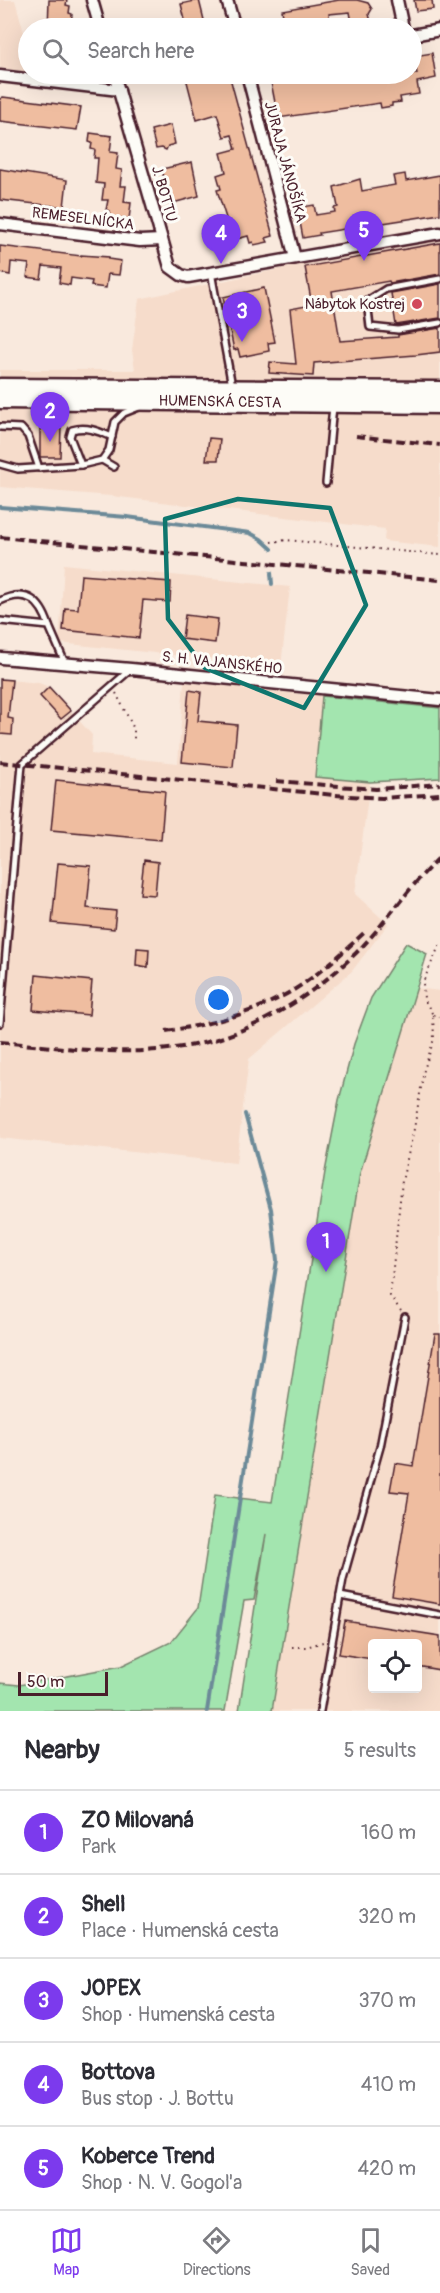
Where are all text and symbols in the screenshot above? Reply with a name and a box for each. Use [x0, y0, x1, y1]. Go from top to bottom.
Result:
search box [18, 18, 422, 84]
icon: search [39, 35, 72, 68]
text: Search here [87, 37, 194, 65]
street label: JURAJA JÁNOŠÍKA [260, 99, 310, 225]
street label: J. BOTTU [147, 164, 181, 224]
street label: REMESELNÍCKA [31, 203, 135, 235]
pin: 5 [344, 212, 384, 261]
pin: 4 [202, 214, 240, 264]
pin: 3 [222, 292, 262, 342]
place label: Nábytok Kostrej [305, 295, 405, 314]
marker: Nábytok Kostrej [410, 297, 424, 311]
street label: HUMENSKÁ CESTA [158, 391, 282, 413]
pin: 2 [31, 392, 70, 442]
street label: S. H. VAJANSKÉHO [161, 647, 283, 679]
your location [204, 985, 233, 1014]
pin: 1 [306, 1222, 346, 1272]
map controls [368, 1639, 422, 1693]
button: locate [368, 1639, 422, 1693]
scale bar [18, 1669, 108, 1696]
text: 50 m [27, 1672, 64, 1692]
text: Nearby [24, 1734, 100, 1766]
text: 5 results [344, 1738, 416, 1763]
text: ZO Milovaná [81, 1806, 194, 1834]
text: 1 [40, 1820, 47, 1845]
text: 160 m [361, 1820, 416, 1845]
text: Park [81, 1834, 116, 1859]
text: Shell [81, 1890, 125, 1918]
text: 2 [38, 1904, 49, 1929]
text: 320 m [358, 1904, 416, 1929]
text: Place · Humenská cesta [81, 1918, 279, 1943]
text: JOPEX [81, 1974, 142, 2002]
text: 3 [38, 1988, 49, 2013]
text: 370 m [359, 1988, 416, 2013]
text: Shop · Humenská cesta [81, 2002, 275, 2027]
text: Bottova [81, 2058, 155, 2086]
text: 4 [38, 2072, 49, 2097]
text: 410 m [361, 2072, 416, 2097]
text: Bus stop · J. Bottu [81, 2086, 234, 2111]
text: Koberce Trend [81, 2142, 215, 2170]
text: 5 [38, 2156, 49, 2181]
text: 420 m [357, 2156, 416, 2181]
text: Shop · N. V. Gogoľa [81, 2170, 242, 2195]
tab: Map [50, 2224, 83, 2280]
tab: Directions [183, 2224, 251, 2280]
tab: Saved [350, 2224, 390, 2280]

